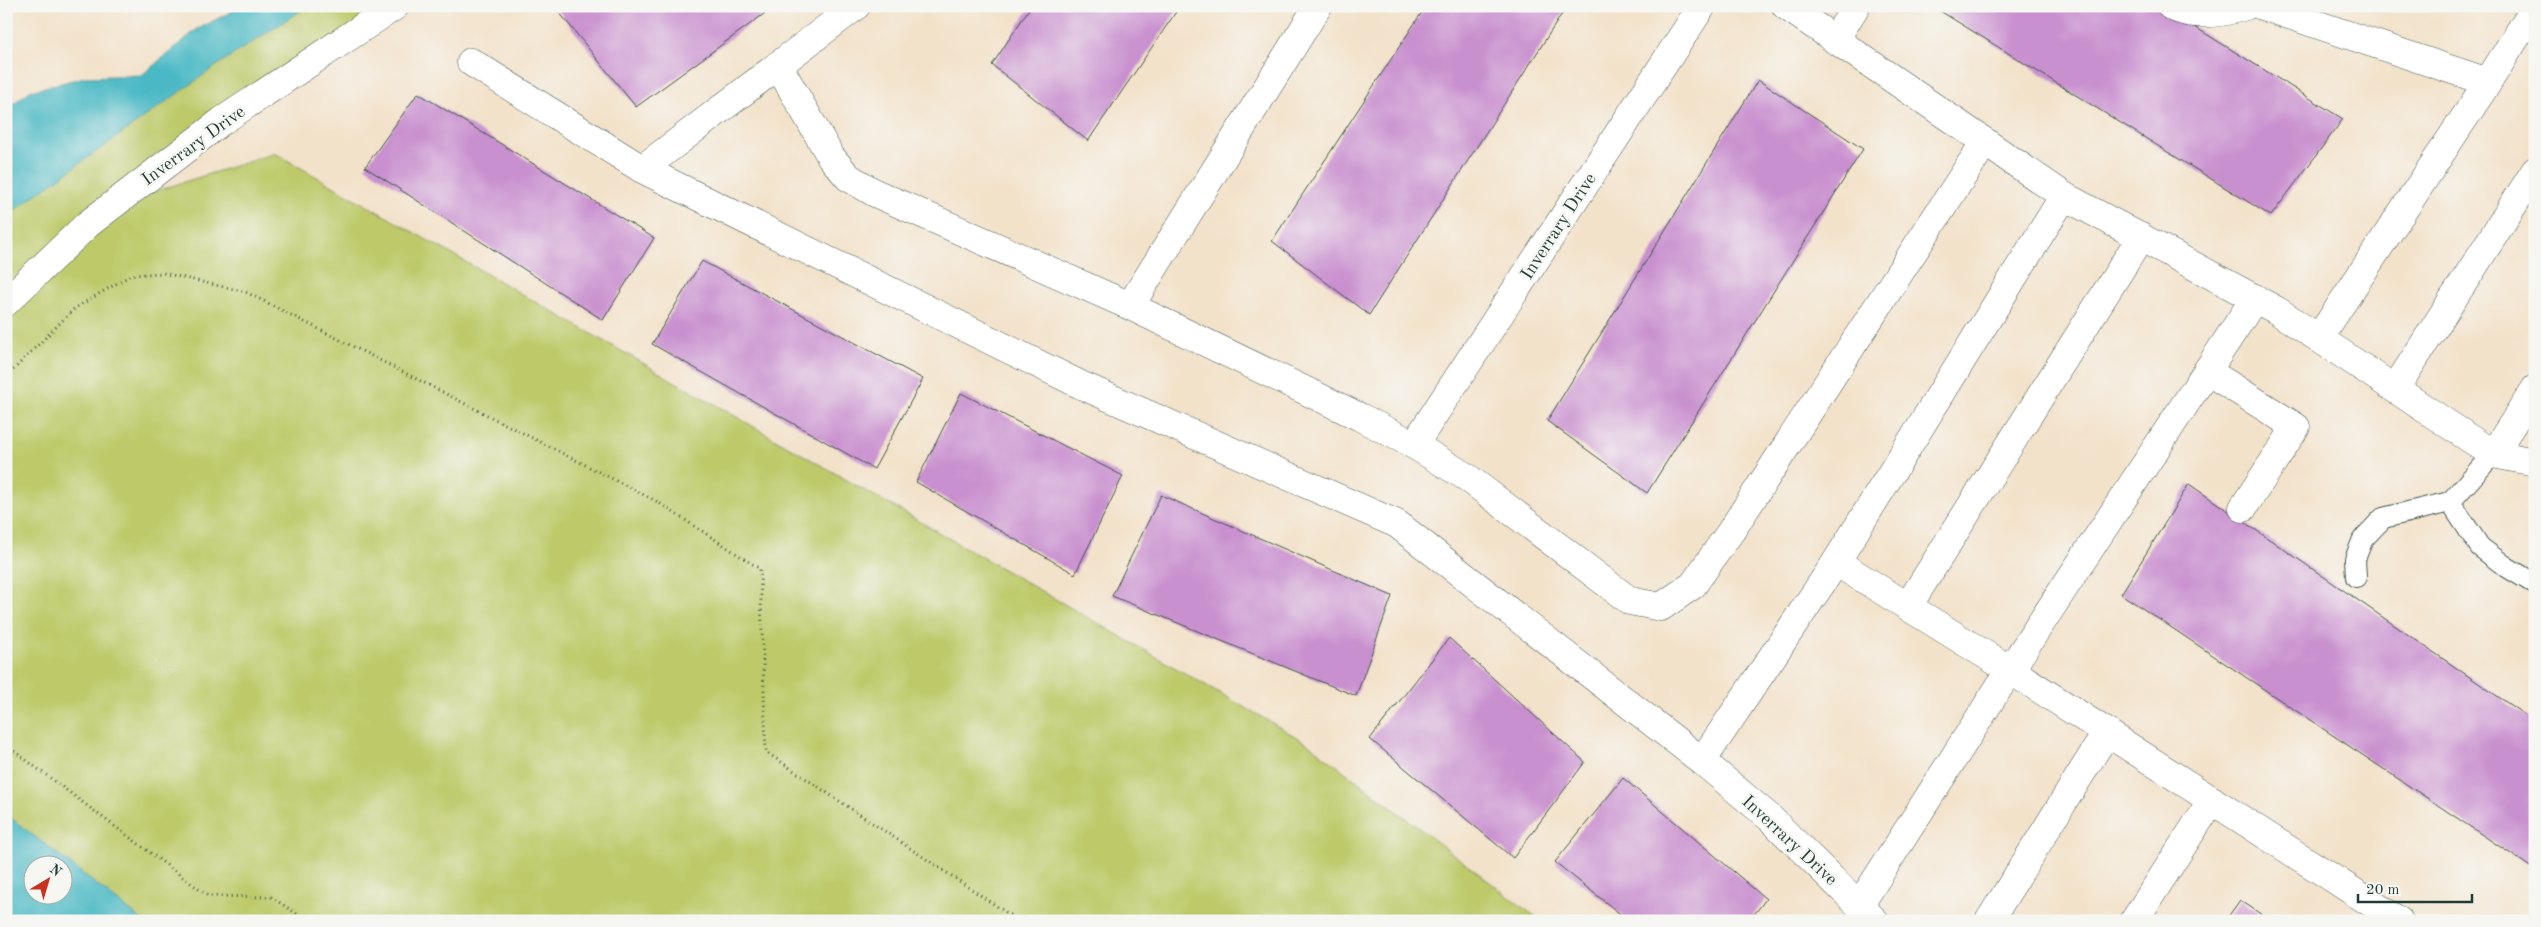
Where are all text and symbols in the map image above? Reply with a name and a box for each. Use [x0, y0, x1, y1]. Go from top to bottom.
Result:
street label: Inverrary Drive [139, 102, 248, 189]
street label: Inverrary Drive [1518, 170, 1600, 283]
street label: Inverrary Drive [1738, 792, 1840, 889]
north arrow [22, 854, 72, 904]
text: N [47, 862, 64, 880]
scale bar [2358, 872, 2472, 904]
text: 20 m [2366, 883, 2400, 898]

